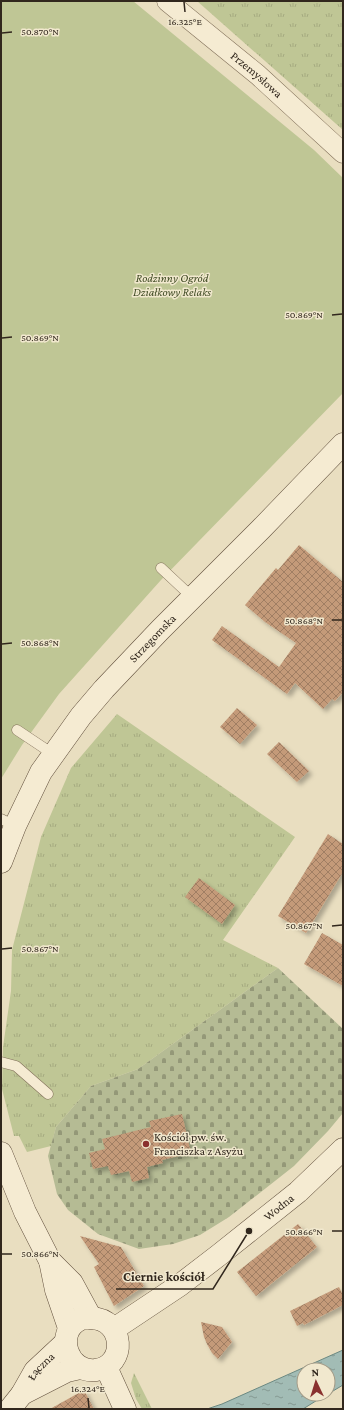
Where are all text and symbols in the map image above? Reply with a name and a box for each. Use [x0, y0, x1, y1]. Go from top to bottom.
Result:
text: 16.325°E [168, 16, 202, 27]
text: 50.870°N [21, 26, 59, 37]
street label: Przemysłowa [228, 49, 286, 101]
park label: Rodzinny Ogród Działkowy Relaks [133, 271, 211, 299]
text: 50.869°N [285, 309, 323, 320]
text: 50.869°N [21, 332, 59, 343]
street label: Strzegomska [126, 611, 179, 665]
text: 50.868°N [285, 615, 324, 626]
text: 50.868°N [21, 637, 60, 648]
text: 50.867°N [285, 920, 323, 931]
text: 50.867°N [21, 943, 59, 954]
place label: Kościół pw. św. Franciszka z Asyżu [154, 1130, 244, 1158]
marker: Kościół pw. św. Franciszka z Asyżu [141, 1139, 151, 1149]
street label: Wodna [261, 1191, 297, 1224]
text: 50.866°N [285, 1226, 323, 1237]
text: 50.866°N [21, 1248, 59, 1259]
callout: Ciernie kościół [116, 1264, 213, 1289]
text: Ciernie kościół [123, 1269, 205, 1284]
street label: Łączna [24, 1349, 58, 1383]
north arrow [296, 1362, 336, 1402]
text: N [311, 1366, 320, 1378]
text: 16.324°E [71, 1383, 106, 1394]

